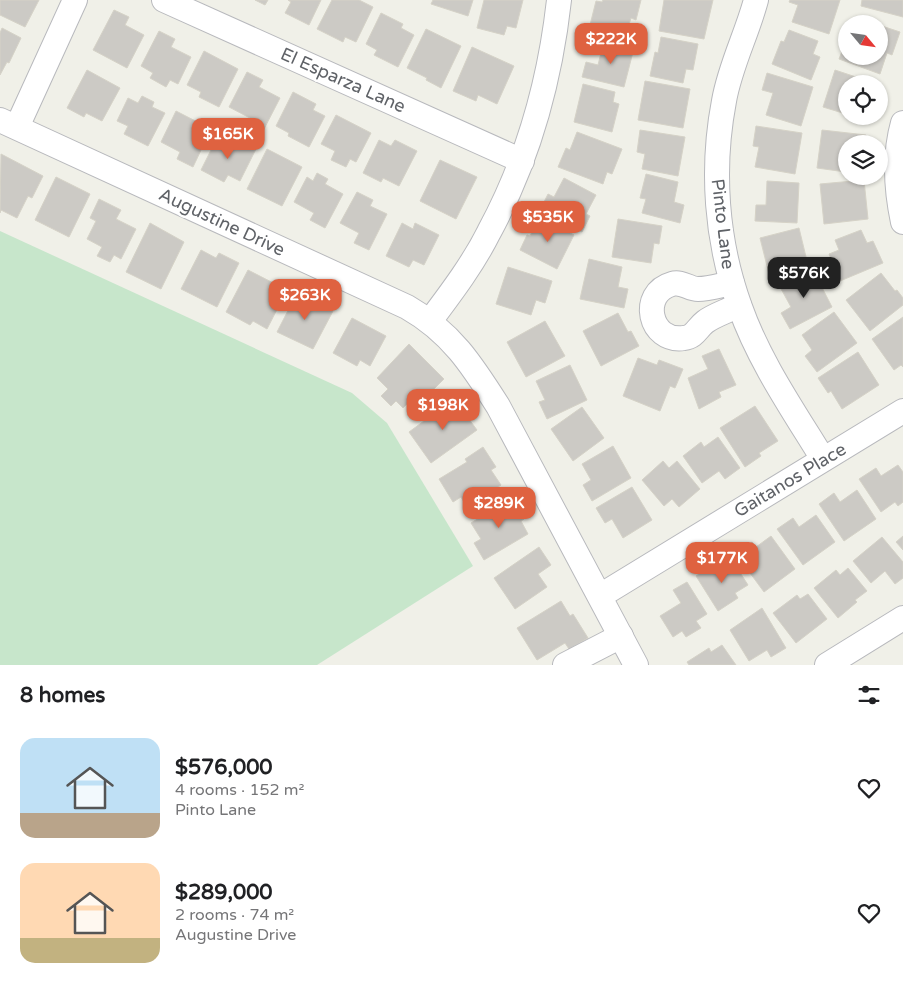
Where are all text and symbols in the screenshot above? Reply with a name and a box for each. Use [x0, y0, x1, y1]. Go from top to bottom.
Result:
north arrow [838, 15, 888, 65]
map controls [838, 15, 888, 185]
pin: $222K [576, 22, 646, 65]
text: $222K [586, 29, 636, 49]
street label: El Esparza Lane [277, 43, 409, 117]
button: locate [838, 75, 888, 125]
pin: $165K [193, 118, 263, 160]
text: $165K [203, 124, 253, 144]
button: layers [838, 135, 888, 185]
street label: Pinto Lane [707, 177, 739, 271]
street label: Augustine Drive [155, 183, 289, 261]
pin: $535K [513, 200, 583, 243]
text: $535K [523, 207, 573, 227]
pin: $576K [769, 256, 839, 299]
text: $576K [779, 263, 829, 283]
pin: $263K [270, 278, 340, 321]
text: $263K [280, 285, 330, 305]
pin: $198K [408, 388, 478, 431]
text: $198K [418, 395, 468, 415]
street label: Gaitanos Place [730, 438, 850, 522]
pin: $289K [464, 486, 534, 529]
text: $289K [474, 493, 524, 513]
pin: $177K [687, 542, 757, 584]
text: $177K [697, 548, 747, 568]
icon: filters [855, 681, 883, 709]
text: 8 homes [20, 683, 105, 708]
text: $576,000 [175, 755, 273, 780]
icon: home [60, 758, 120, 818]
icon: heart [855, 774, 883, 802]
text: 4 rooms · 152 m² [175, 780, 304, 800]
text: Pinto Lane [175, 800, 256, 820]
text: $289,000 [175, 880, 273, 905]
icon: home [60, 883, 120, 943]
icon: heart [855, 899, 883, 927]
text: 2 rooms · 74 m² [175, 905, 294, 925]
text: Augustine Drive [175, 925, 296, 945]

